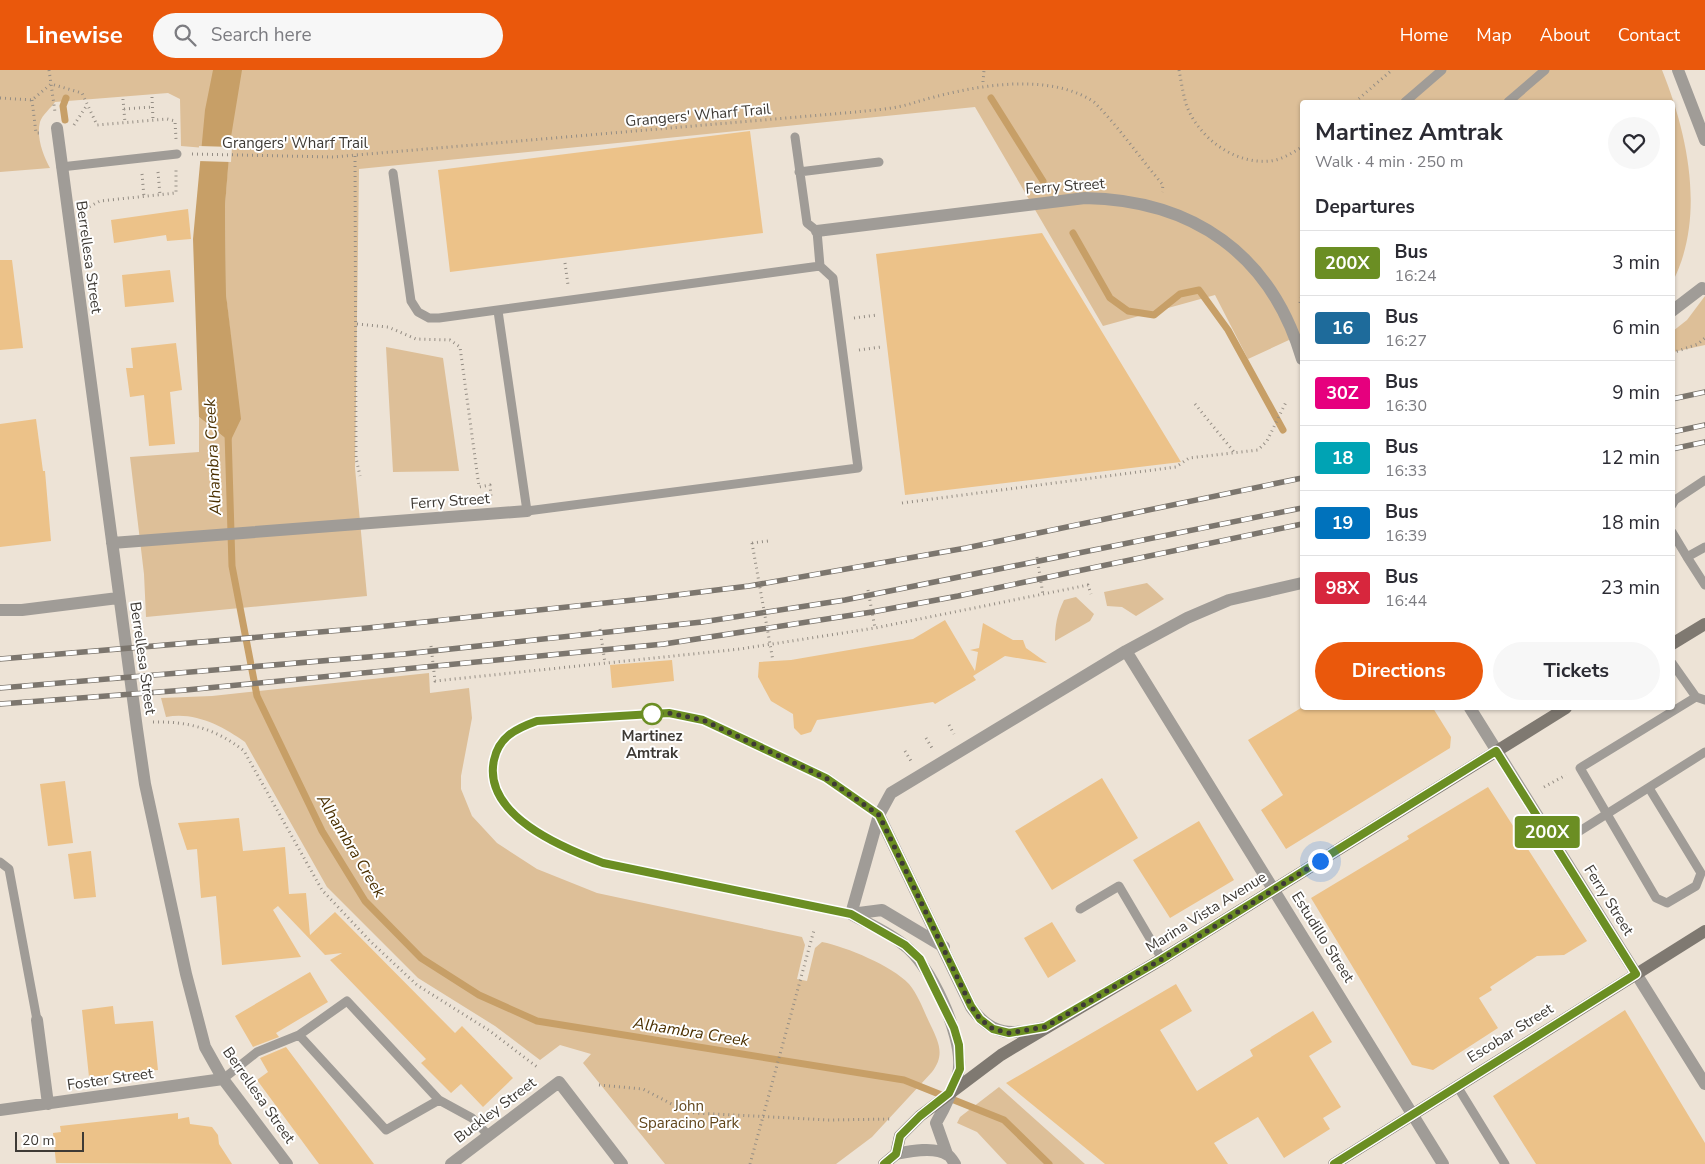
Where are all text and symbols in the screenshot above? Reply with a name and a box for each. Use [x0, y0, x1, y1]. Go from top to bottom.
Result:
search box [153, 13, 503, 58]
text: Linewise [25, 19, 123, 51]
icon: search [171, 21, 199, 49]
text: Search here [211, 22, 312, 48]
text: Home [1400, 23, 1448, 47]
text: Map [1476, 23, 1512, 47]
text: About [1540, 23, 1590, 47]
text: Contact [1618, 23, 1680, 47]
street label: Grangers' Wharf Trail [625, 99, 772, 131]
text: Martinez Amtrak [1315, 116, 1503, 148]
button: heart [1608, 117, 1660, 169]
street label: Grangers' Wharf Trail [222, 133, 368, 153]
text: Walk · 4 min · 250 m [1315, 151, 1463, 173]
street label: Ferry Street [1025, 173, 1106, 199]
text: Departures [1315, 194, 1415, 220]
street label: Berrellesa Street [71, 199, 107, 315]
text: Bus [1395, 239, 1428, 265]
text: 3 min [1612, 250, 1660, 276]
text: 200X [1325, 251, 1370, 275]
text: 16:24 [1395, 265, 1437, 287]
text: Bus [1385, 304, 1418, 330]
text: 6 min [1612, 315, 1660, 341]
text: 16 [1332, 316, 1353, 340]
text: 16:27 [1385, 330, 1427, 352]
text: Bus [1385, 369, 1418, 395]
text: 9 min [1612, 380, 1660, 406]
text: 30Z [1326, 381, 1359, 405]
text: 16:30 [1385, 395, 1427, 417]
water label: Alhambra Creek [199, 397, 227, 517]
text: Bus [1385, 434, 1418, 460]
text: 12 min [1601, 445, 1660, 471]
text: 18 [1332, 446, 1353, 470]
text: 16:33 [1385, 460, 1427, 482]
street label: Ferry Street [410, 488, 491, 514]
text: Bus [1385, 499, 1418, 525]
text: 18 min [1601, 510, 1660, 536]
text: 19 [1332, 511, 1353, 535]
text: 16:39 [1385, 525, 1427, 547]
text: Bus [1385, 564, 1418, 590]
text: 23 min [1601, 575, 1660, 601]
text: 98X [1326, 576, 1359, 600]
text: 16:44 [1385, 590, 1427, 612]
street label: Berrellesa Street [125, 600, 161, 716]
button: Directions [1315, 642, 1483, 700]
button: Tickets [1493, 642, 1660, 700]
marker: Martinez Amtrak [641, 703, 663, 725]
place label: Martinez Amtrak [621, 726, 683, 763]
water label: Alhambra Creek [311, 789, 391, 903]
line badge: 200X [1512, 816, 1582, 848]
text: 200X [1525, 820, 1569, 844]
your location [1308, 849, 1333, 874]
street label: Ferry Street [1579, 861, 1639, 940]
street label: Marina Vista Avenue [1142, 867, 1270, 957]
street label: Estudillo Street [1287, 888, 1359, 987]
street label: Escobar Street [1463, 998, 1557, 1067]
water label: Alhambra Creek [631, 1012, 751, 1052]
street label: Berrellesa Street [218, 1043, 300, 1148]
street label: Foster Street [66, 1063, 155, 1095]
street label: Buckley Street [450, 1072, 541, 1147]
park label: John Sparacino Park [639, 1096, 740, 1133]
scale bar [15, 1129, 84, 1152]
text: 20 m [22, 1131, 54, 1150]

